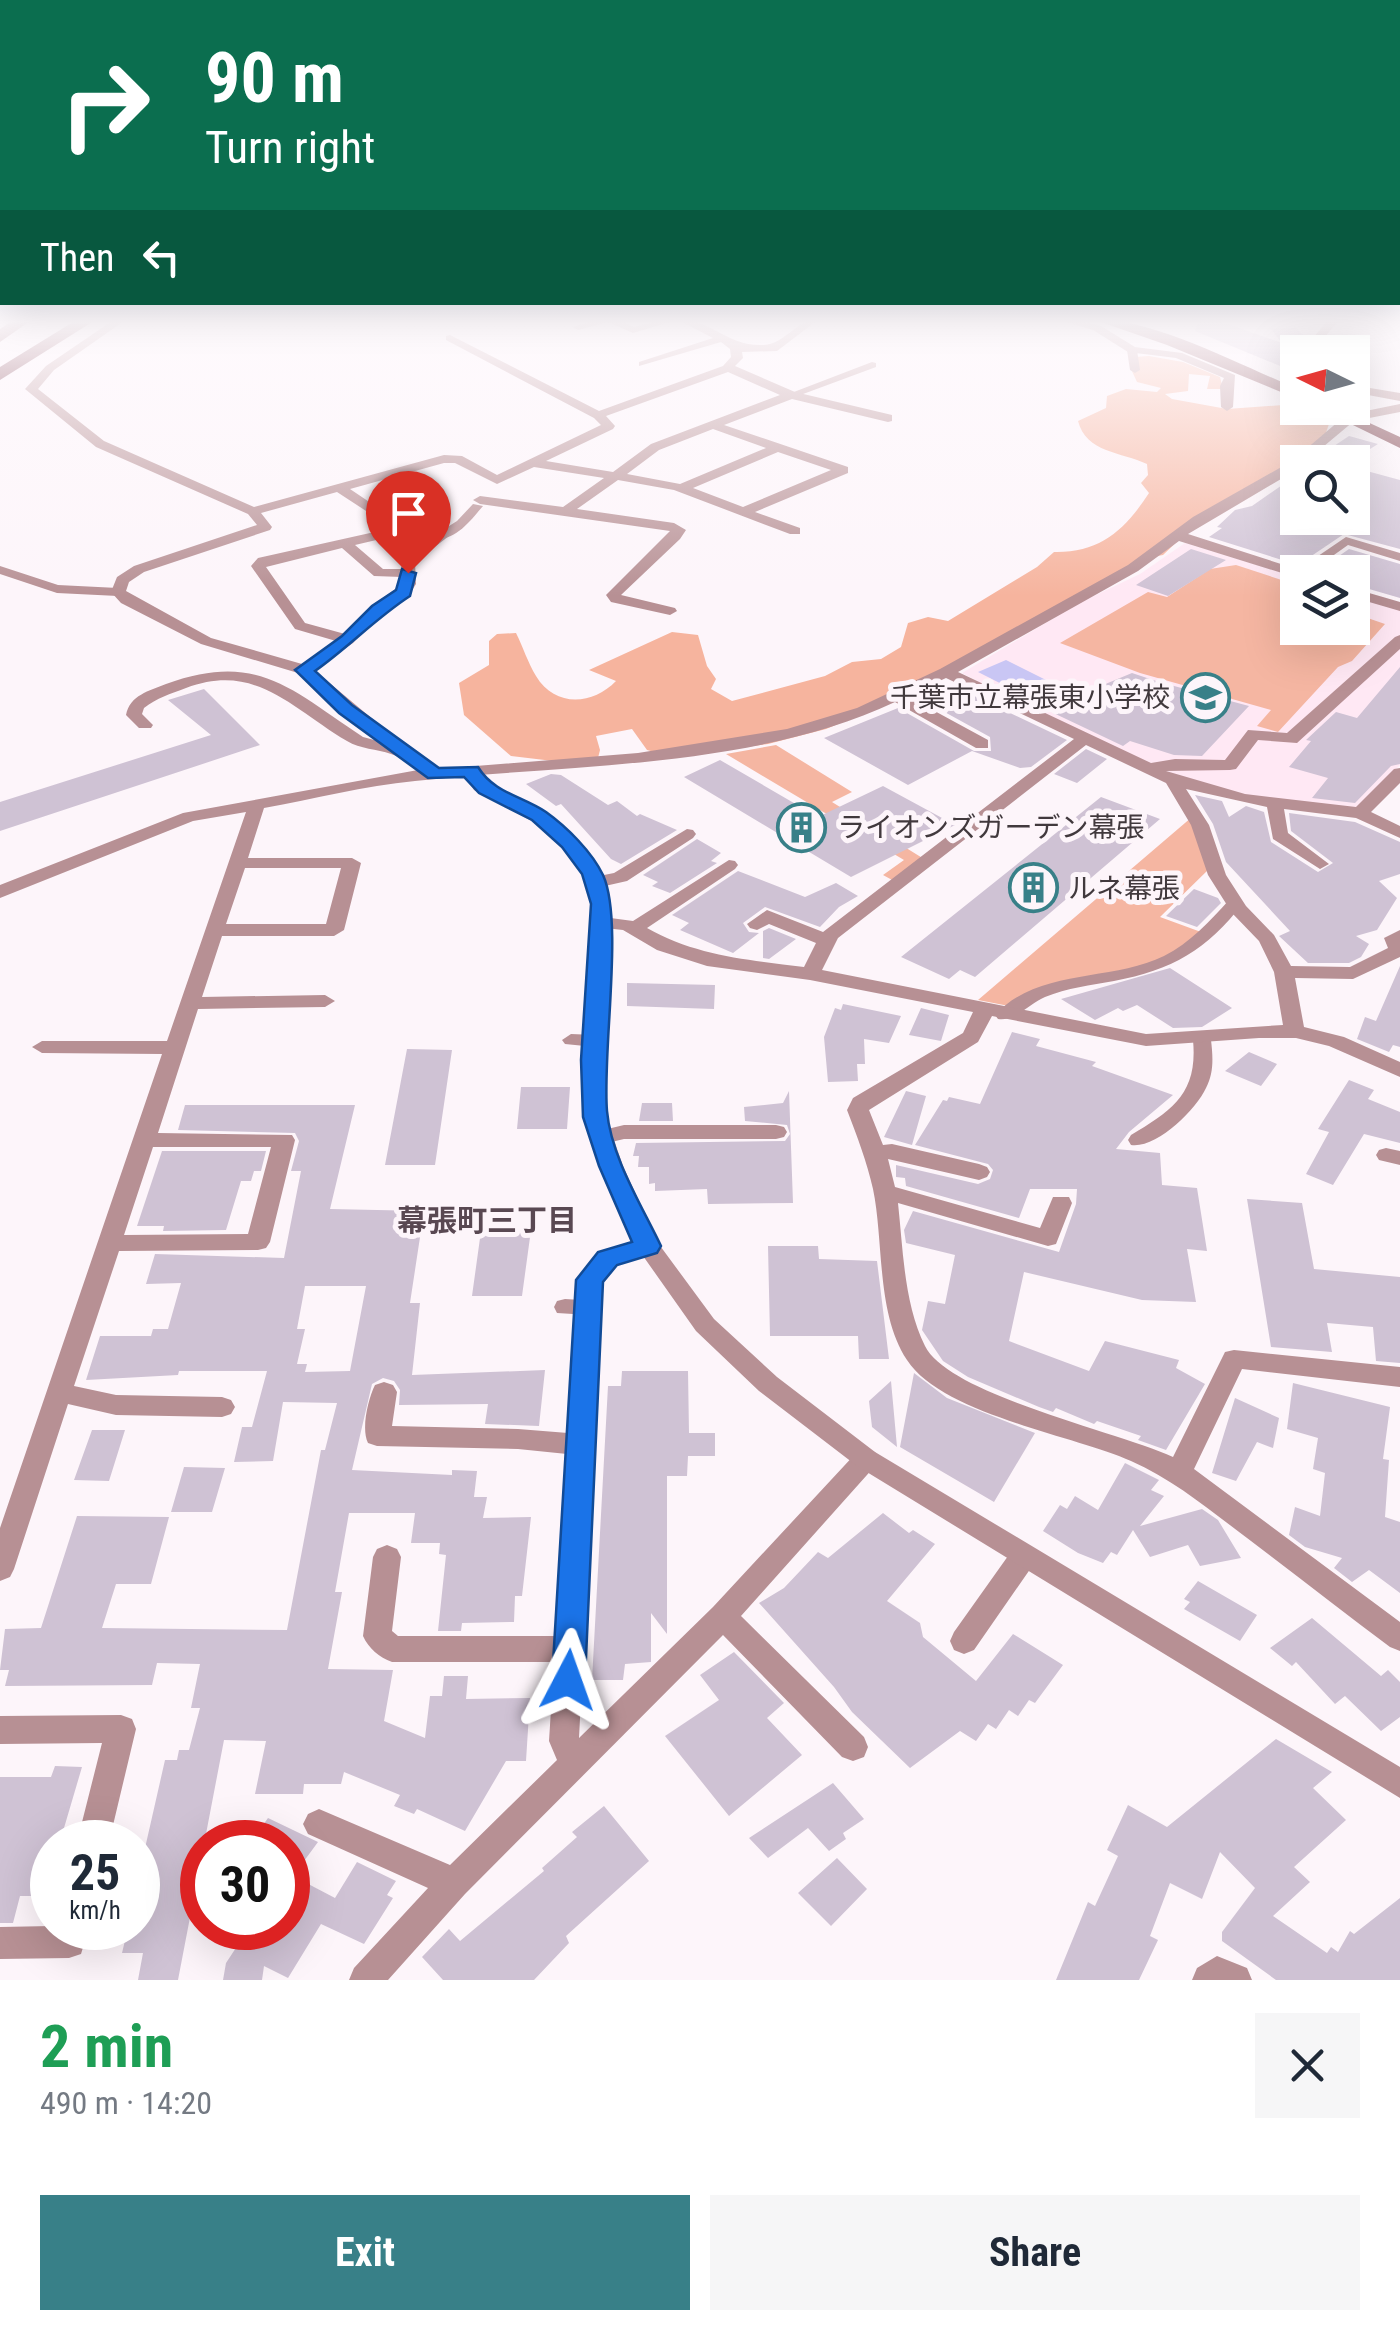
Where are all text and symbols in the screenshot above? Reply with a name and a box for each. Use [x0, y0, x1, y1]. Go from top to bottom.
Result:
text: 90 m [205, 37, 344, 119]
icon: right [40, 40, 170, 170]
text: Turn right [205, 121, 375, 174]
icon: left [134, 230, 189, 285]
text: Then [40, 236, 114, 280]
north arrow [1280, 335, 1370, 425]
map controls [1280, 335, 1370, 645]
button: search [1280, 445, 1370, 535]
pin [366, 471, 451, 574]
icon: arrive [381, 486, 436, 541]
button: layers [1280, 555, 1370, 645]
school or university icon: 千葉市立幕張東小学校 [1179, 671, 1231, 723]
place label: 千葉市立幕張東小学校 [890, 681, 1170, 714]
building icon: ライオンズガーデン幕張 [776, 801, 828, 853]
place label: ライオンズガーデン幕張 [837, 811, 1144, 844]
building icon: ルネ幕張 [1007, 862, 1059, 914]
place label: ルネ幕張 [1068, 872, 1180, 905]
district label: 幕張町三丁目 [397, 1203, 577, 1238]
position arrow [516, 1628, 620, 1732]
speed limit sign: 30 [180, 1820, 310, 1950]
text: 25 [70, 1844, 120, 1902]
text: km/h [69, 1896, 121, 1925]
text: 2 min [40, 2011, 173, 2082]
button: close [1255, 2013, 1360, 2118]
text: 490 m · 14:20 [40, 2084, 212, 2122]
button: Exit [40, 2195, 690, 2310]
button: Share [710, 2195, 1360, 2310]

